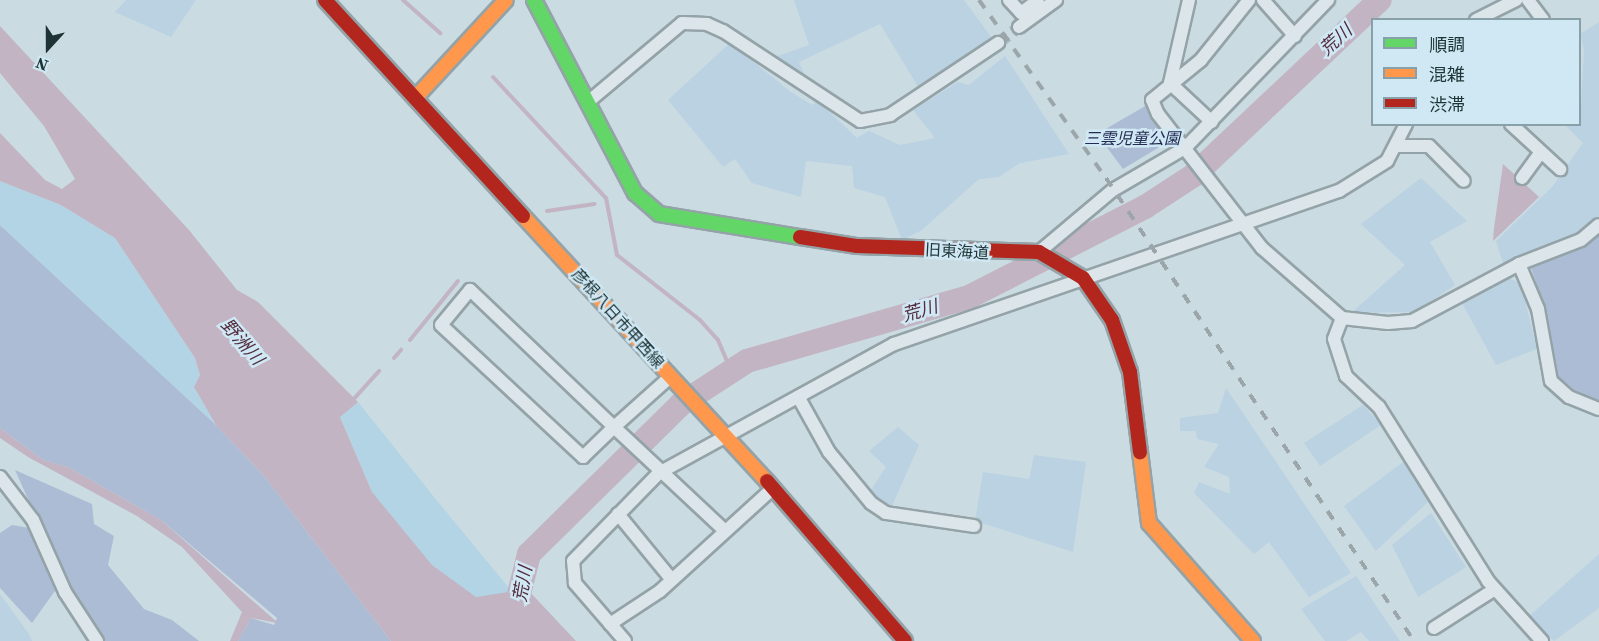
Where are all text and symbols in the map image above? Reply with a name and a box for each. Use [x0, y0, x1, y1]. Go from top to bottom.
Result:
north arrow [18, 18, 78, 78]
legend [1371, 18, 1581, 126]
water label: 荒川 [1315, 20, 1357, 60]
text: 順調 [1429, 32, 1465, 57]
text: N [32, 52, 51, 77]
text: 混雑 [1429, 62, 1465, 87]
text: 渋滞 [1429, 92, 1465, 117]
park label: 三雲児童公園 [1084, 128, 1180, 148]
street label: 旧東海道 [925, 240, 989, 262]
street label: 彦根八日市甲西線 [568, 264, 668, 372]
water label: 荒川 [900, 296, 940, 326]
water label: 野洲川 [216, 315, 268, 369]
water label: 荒川 [509, 564, 537, 604]

